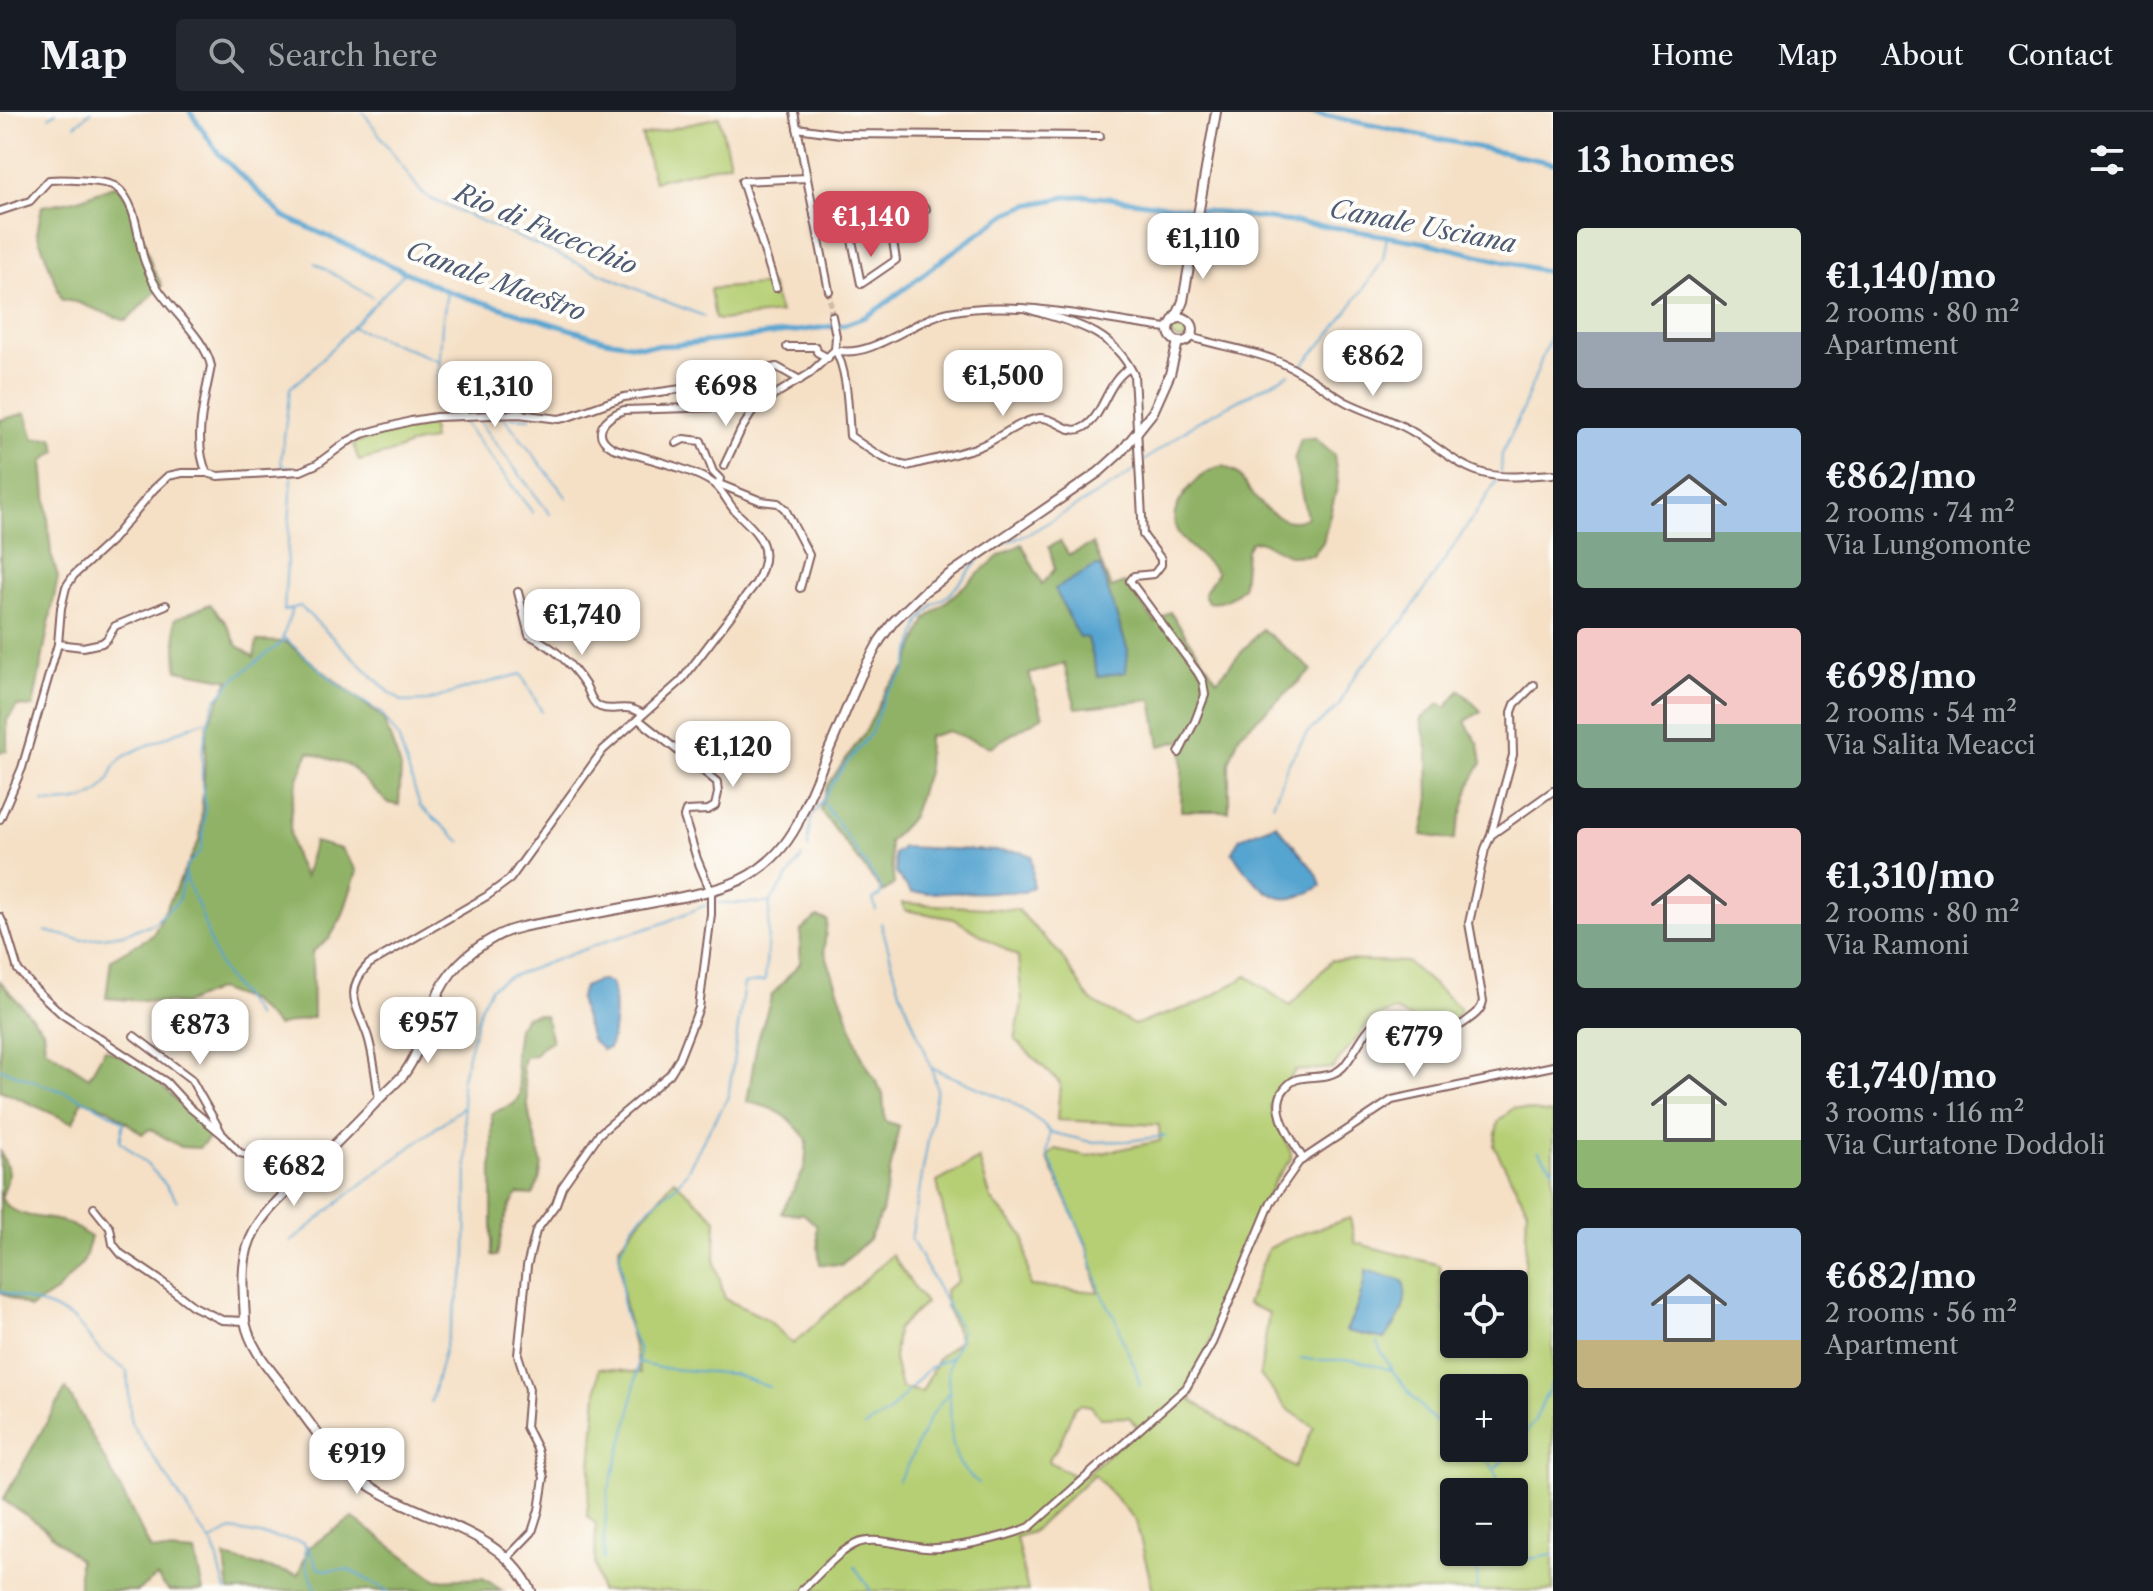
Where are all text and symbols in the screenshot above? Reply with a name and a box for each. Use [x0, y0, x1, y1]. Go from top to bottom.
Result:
search box [176, 19, 736, 91]
text: Map [40, 32, 128, 79]
icon: search [204, 33, 248, 77]
text: Search here [268, 37, 438, 74]
text: Home [1651, 38, 1733, 72]
text: Map [1777, 38, 1837, 72]
text: About [1881, 38, 1963, 72]
text: Contact [2007, 38, 2113, 72]
icon: filters [2085, 138, 2129, 182]
text: 13 homes [1577, 139, 1735, 181]
water label: Rio di Fucecchio [448, 175, 642, 282]
pin: €1,140 [806, 191, 936, 259]
water label: Canale Usciana [1327, 192, 1519, 260]
text: €1,140 [831, 201, 911, 233]
pin: €1,110 [1138, 213, 1268, 281]
text: €1,110 [1165, 223, 1241, 255]
water label: Canale Maestro [402, 234, 590, 328]
text: €1,140/mo [1825, 255, 1996, 297]
icon: home [1641, 260, 1737, 356]
text: 2 rooms · 80 m² [1825, 297, 2020, 329]
text: Apartment [1825, 329, 1958, 361]
pin: €862 [1326, 330, 1420, 398]
text: €862 [1341, 340, 1405, 372]
pin: €1,500 [938, 350, 1068, 418]
pin: €698 [679, 360, 773, 428]
text: €1,500 [962, 360, 1044, 392]
pin: €1,310 [430, 361, 560, 429]
text: €698 [694, 370, 758, 402]
text: €1,310 [456, 371, 534, 403]
text: €862/mo [1825, 455, 1976, 497]
icon: home [1641, 460, 1737, 556]
text: 2 rooms · 74 m² [1825, 497, 2015, 529]
text: Via Lungomonte [1825, 529, 2031, 561]
pin: €1,740 [517, 589, 647, 657]
text: €1,740 [542, 599, 622, 631]
text: €698/mo [1825, 655, 1976, 697]
icon: home [1641, 660, 1737, 756]
text: 2 rooms · 54 m² [1825, 697, 2017, 729]
pin: €1,120 [668, 721, 798, 789]
text: Via Salita Meacci [1825, 729, 2035, 761]
text: €1,120 [694, 731, 773, 763]
text: €1,310/mo [1825, 855, 1995, 897]
icon: home [1641, 860, 1737, 956]
text: 2 rooms · 80 m² [1825, 897, 2020, 929]
text: Via Ramoni [1825, 929, 1969, 961]
pin: €957 [381, 997, 475, 1065]
pin: €873 [153, 999, 247, 1067]
text: €957 [398, 1007, 458, 1039]
text: €873 [170, 1009, 230, 1041]
pin: €779 [1367, 1011, 1461, 1079]
text: €779 [1384, 1021, 1444, 1053]
text: €1,740/mo [1825, 1055, 1997, 1097]
icon: home [1641, 1060, 1737, 1156]
text: 3 rooms · 116 m² [1825, 1097, 2024, 1129]
text: Via Curtatone Doddoli [1825, 1129, 2105, 1161]
pin: €682 [247, 1140, 341, 1208]
text: €682 [262, 1150, 326, 1182]
text: €682/mo [1825, 1255, 1976, 1297]
icon: home [1641, 1260, 1737, 1356]
map controls [1440, 1270, 1528, 1566]
button: locate [1440, 1270, 1528, 1358]
text: 2 rooms · 56 m² [1825, 1297, 2017, 1329]
text: Apartment [1825, 1329, 1958, 1361]
button: + [1440, 1374, 1528, 1462]
pin: €919 [310, 1428, 404, 1496]
text: €919 [327, 1438, 387, 1470]
button: − [1440, 1478, 1528, 1566]

